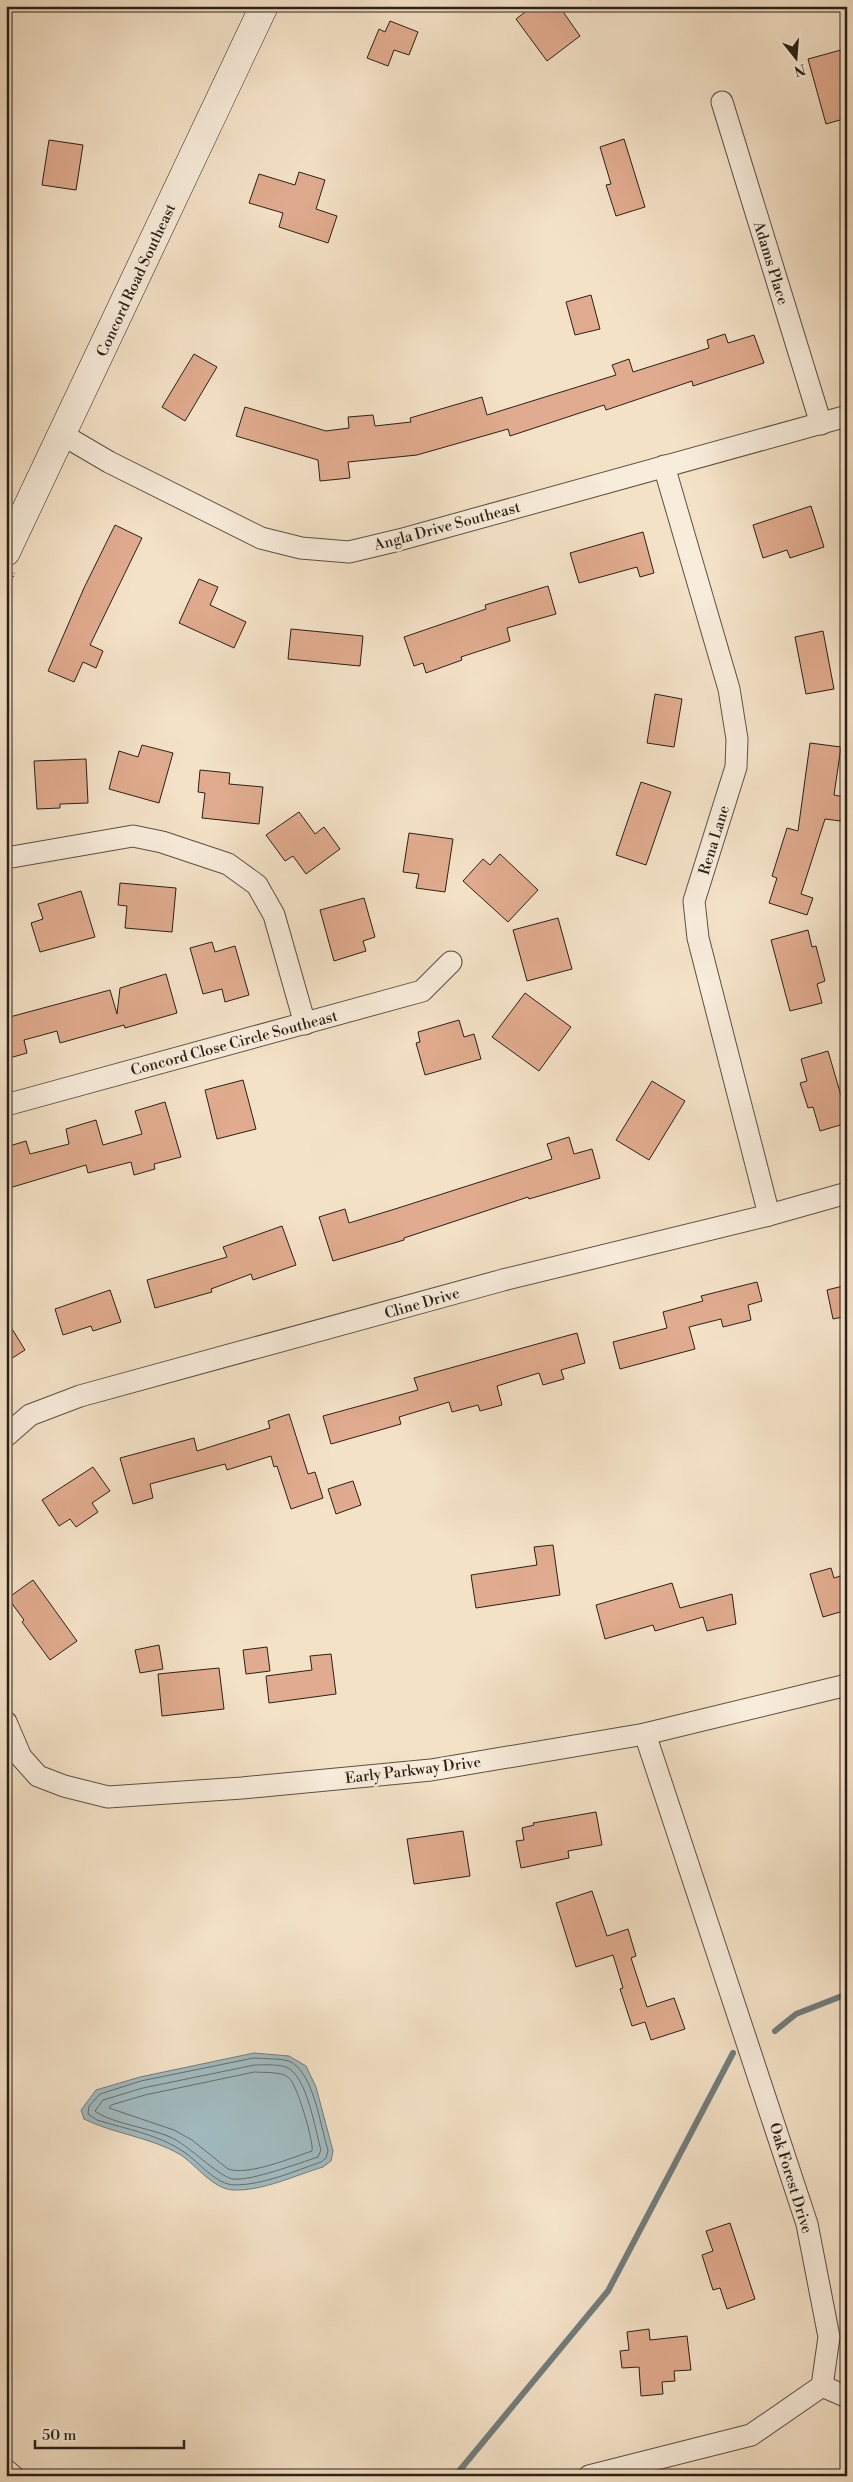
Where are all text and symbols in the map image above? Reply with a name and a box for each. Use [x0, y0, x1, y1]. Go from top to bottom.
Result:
north arrow [770, 32, 820, 82]
text: N [792, 59, 807, 80]
street label: Concord Road Southeast [93, 200, 181, 360]
street label: Adams Place [749, 218, 792, 307]
street label: Angla Drive Southeast [371, 498, 523, 555]
street label: Rena Lane [695, 803, 734, 877]
street label: Concord Close Circle Southeast [129, 1007, 340, 1080]
street label: Cline Drive [382, 1284, 462, 1323]
street label: Early Parkway Drive [344, 1753, 482, 1788]
street label: Oak Forest Drive [765, 2121, 816, 2236]
scale bar [35, 2417, 184, 2449]
text: 50 m [42, 2426, 76, 2445]

